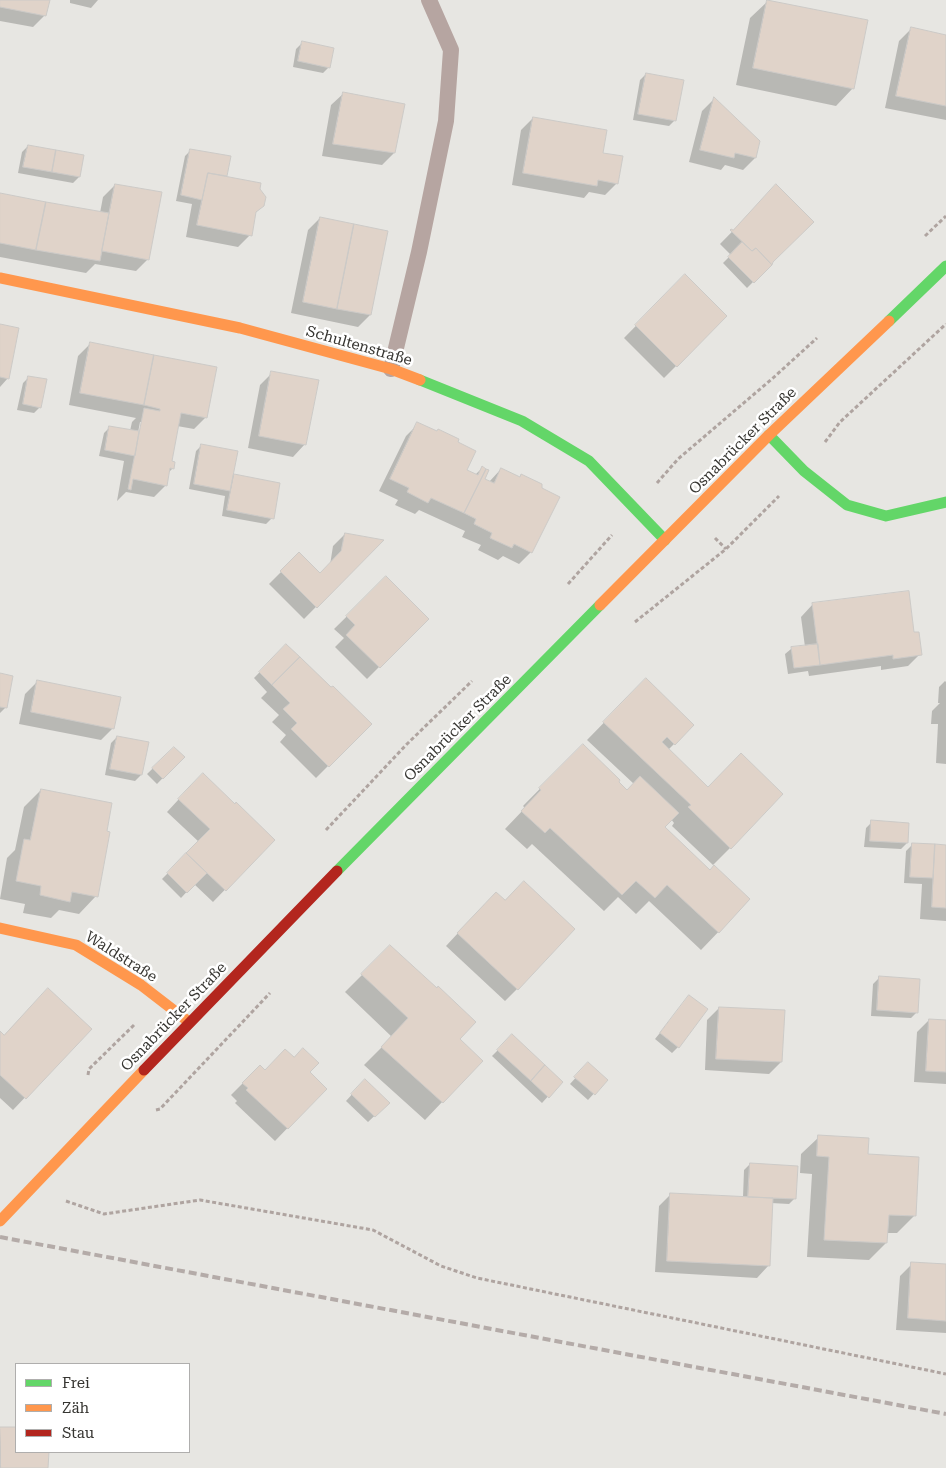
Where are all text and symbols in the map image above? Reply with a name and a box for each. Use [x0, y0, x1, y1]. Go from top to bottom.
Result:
street label: Schultenstraße [304, 322, 414, 370]
street label: Osnabrücker Straße [686, 384, 800, 498]
street label: Osnabrücker Straße [401, 671, 515, 785]
street label: Waldstraße [82, 928, 160, 986]
street label: Osnabrücker Straße [117, 959, 231, 1075]
legend [15, 1363, 190, 1453]
text: Frei [62, 1374, 90, 1392]
text: Zäh [62, 1399, 89, 1417]
text: Stau [62, 1424, 94, 1442]

